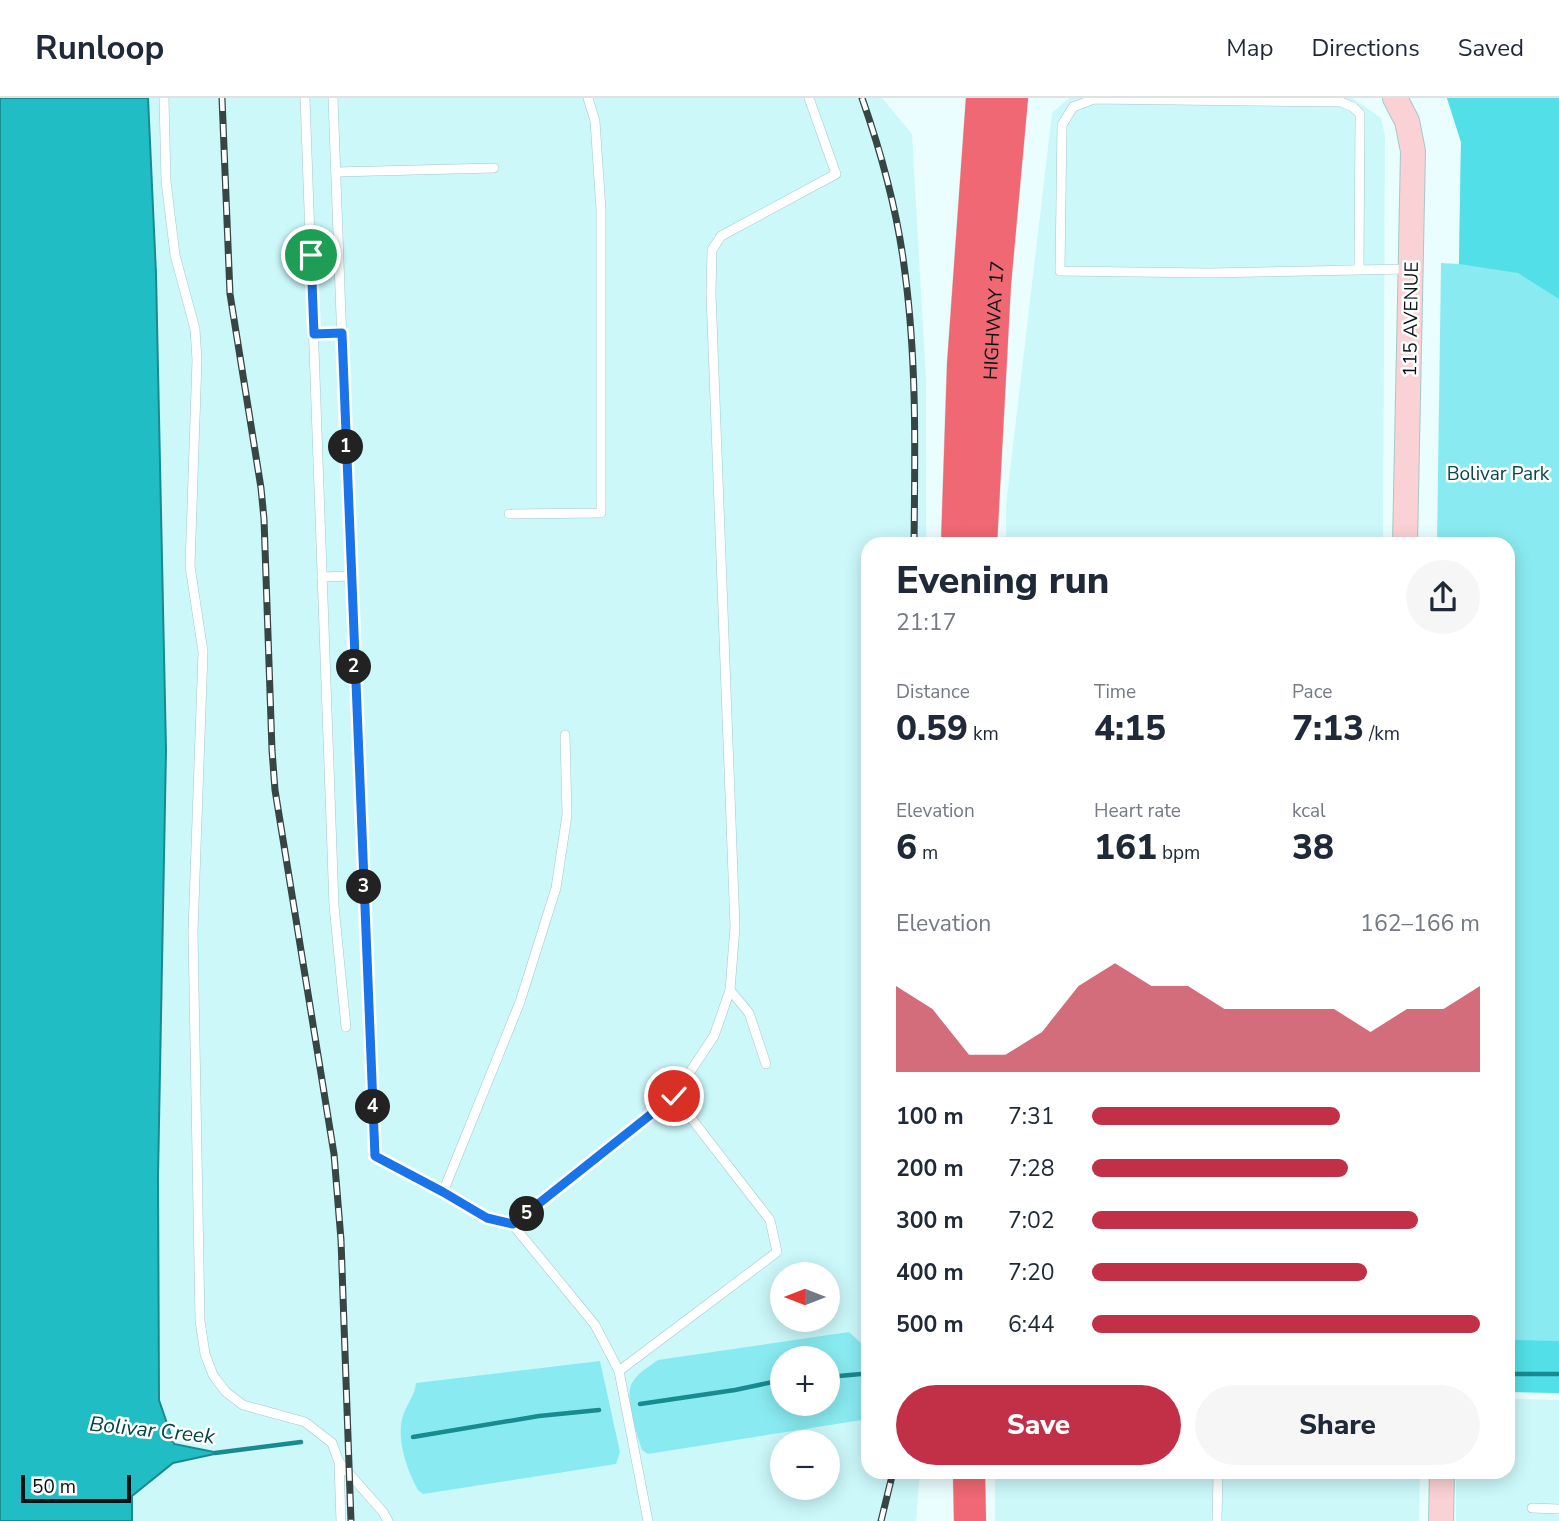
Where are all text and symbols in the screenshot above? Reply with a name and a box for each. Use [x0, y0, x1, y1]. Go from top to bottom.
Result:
text: Runloop [35, 26, 164, 71]
text: Map [1226, 32, 1273, 64]
text: Directions [1311, 32, 1420, 64]
text: Saved [1458, 32, 1524, 64]
pin [281, 225, 341, 285]
icon: arrive [292, 236, 330, 274]
street label: HIGHWAY 17 [978, 260, 1011, 381]
street label: 115 AVENUE [1397, 261, 1425, 377]
pin: 1 [328, 430, 364, 464]
text: 1 [340, 433, 351, 459]
park label: Bolivar Park [1447, 461, 1550, 487]
text: Evening run [896, 555, 1109, 606]
button: share [1406, 560, 1480, 634]
text: 21:17 [896, 607, 956, 638]
pin: 2 [336, 650, 372, 684]
text: 2 [348, 653, 359, 679]
text: Distance [896, 679, 970, 705]
text: Time [1094, 679, 1136, 705]
text: Pace [1292, 679, 1332, 705]
text: 0.59 [896, 705, 968, 752]
text: 4:15 [1094, 705, 1166, 752]
text: 7:13 [1292, 705, 1364, 752]
text: km [968, 721, 999, 747]
text: /km [1364, 721, 1400, 747]
text: Elevation [896, 798, 975, 824]
text: Heart rate [1094, 798, 1181, 824]
text: kcal [1292, 798, 1326, 824]
text: 6 [896, 824, 917, 871]
text: 161 [1094, 824, 1157, 871]
text: 38 [1292, 824, 1334, 871]
text: m [917, 840, 938, 866]
text: bpm [1157, 840, 1200, 866]
pin: 3 [346, 870, 382, 904]
text: 3 [358, 873, 369, 899]
text: Elevation [896, 908, 991, 939]
text: 162–166 m [1360, 908, 1480, 939]
pin [644, 1066, 704, 1126]
icon: check [655, 1077, 693, 1115]
pin: 4 [356, 1090, 390, 1124]
text: 4 [367, 1093, 378, 1119]
text: 100 m [896, 1101, 964, 1132]
text: 7:31 [1008, 1101, 1055, 1132]
text: 200 m [896, 1153, 964, 1184]
text: 7:28 [1008, 1153, 1055, 1184]
pin: 5 [510, 1196, 544, 1232]
text: 5 [521, 1200, 532, 1226]
text: 300 m [896, 1205, 964, 1236]
text: 7:02 [1008, 1205, 1055, 1236]
text: 400 m [896, 1257, 964, 1288]
text: 7:20 [1008, 1257, 1055, 1288]
north arrow [770, 1262, 840, 1332]
map controls [770, 1262, 840, 1500]
text: 500 m [896, 1309, 964, 1340]
text: 6:44 [1008, 1309, 1055, 1340]
button: + [770, 1346, 840, 1416]
button: Save [896, 1385, 1181, 1465]
button: Share [1195, 1385, 1480, 1465]
water label: Bolivar Creek [88, 1409, 217, 1451]
button: − [770, 1430, 840, 1500]
scale bar [21, 1472, 131, 1504]
text: 50 m [32, 1474, 76, 1500]

